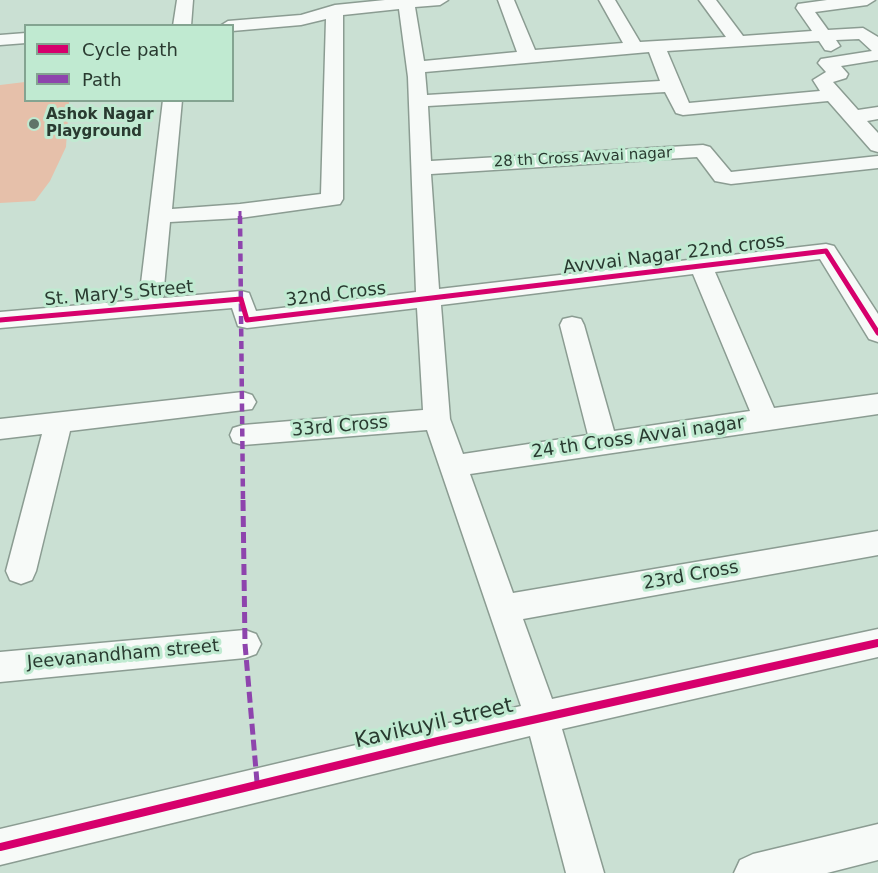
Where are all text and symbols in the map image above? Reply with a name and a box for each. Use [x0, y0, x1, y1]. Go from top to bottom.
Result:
legend [24, 24, 234, 102]
text: Cycle path [82, 39, 178, 60]
text: Path [82, 69, 122, 90]
place label: Ashok Nagar Playground [46, 106, 154, 141]
marker: Ashok Nagar Playground [27, 117, 41, 131]
street label: 28 th Cross Avvai nagar [493, 144, 673, 172]
street label: Avvvai Nagar 22nd cross [562, 231, 786, 279]
street label: St. Mary's Street [44, 277, 194, 311]
street label: 32nd Cross [285, 278, 387, 312]
street label: 33rd Cross [291, 412, 389, 442]
street label: 24 th Cross Avvai nagar [530, 412, 746, 464]
street label: 23rd Cross [642, 557, 740, 595]
street label: Jeevanandham street [26, 636, 220, 674]
street label: Kavikuyil street [352, 694, 516, 754]

